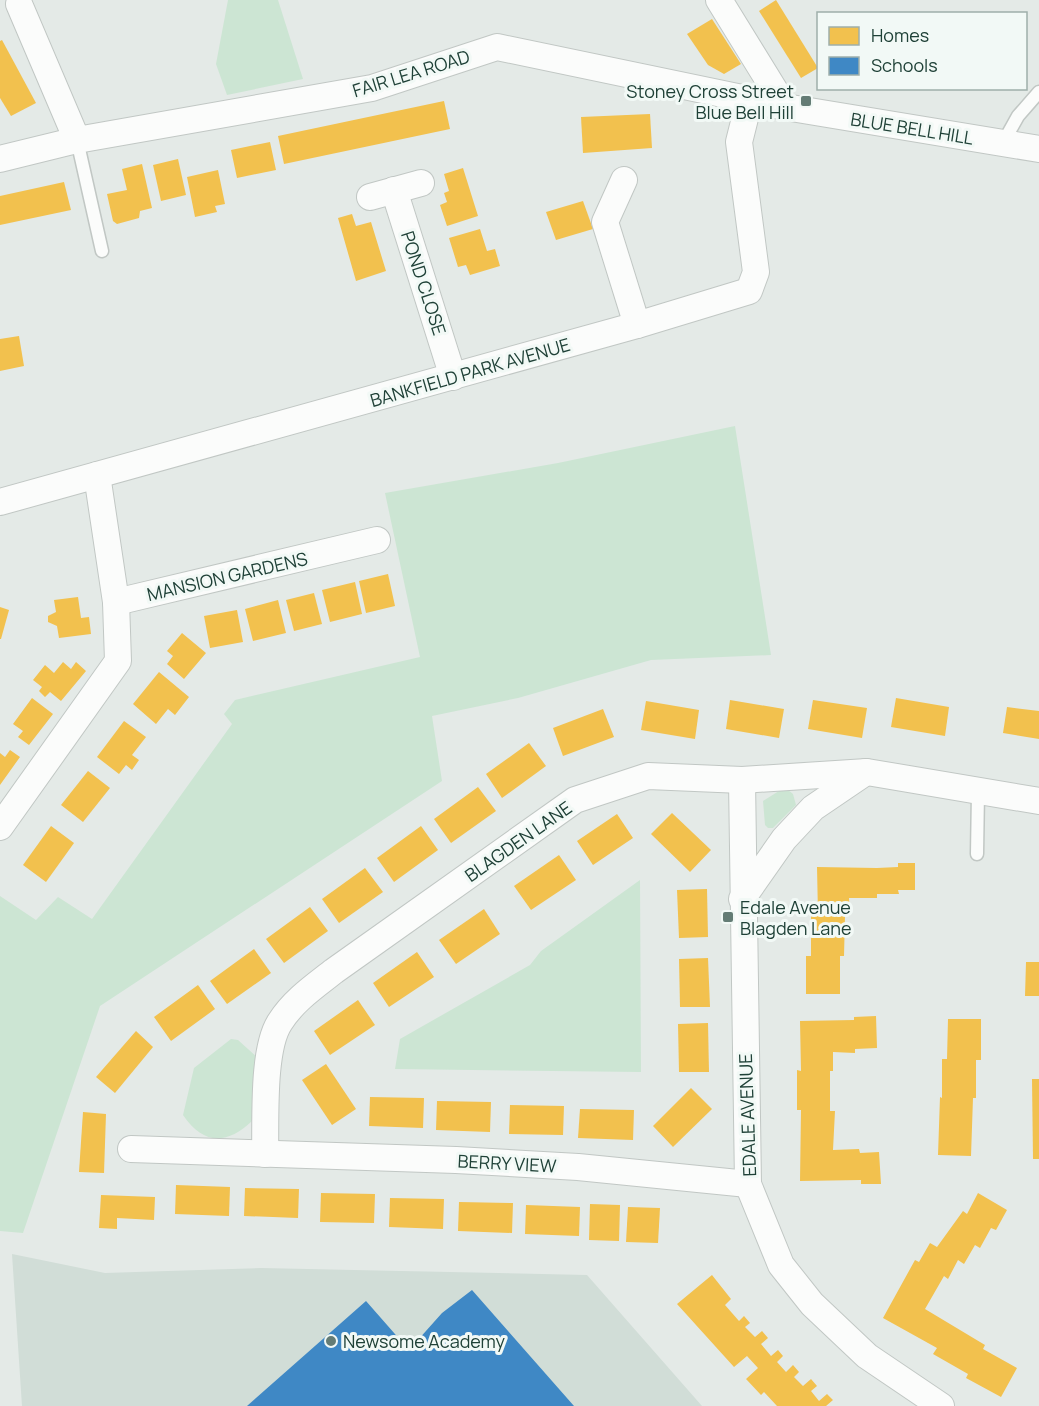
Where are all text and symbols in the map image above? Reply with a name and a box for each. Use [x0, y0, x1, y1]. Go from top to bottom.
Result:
legend [817, 12, 1027, 90]
text: Homes [871, 23, 929, 47]
street label: FAIR LEA ROAD [349, 44, 473, 102]
text: Schools [871, 53, 938, 77]
place label: Stoney Cross Street Blue Bell Hill [626, 79, 794, 124]
marker: Stoney Cross Street Blue Bell Hill [799, 94, 813, 108]
street label: BLUE BELL HILL [849, 106, 975, 150]
street label: POND CLOSE [396, 228, 452, 338]
street label: BANKFIELD PARK AVENUE [367, 332, 573, 412]
street label: MANSION GARDENS [144, 546, 310, 606]
street label: BLAGDEN LANE [460, 795, 576, 887]
place label: Edale Avenue Blagden Lane [740, 895, 851, 940]
marker: Edale Avenue Blagden Lane [721, 910, 735, 924]
street label: EDALE AVENUE [733, 1053, 761, 1177]
street label: BERRY VIEW [457, 1148, 557, 1178]
place label: Newsome Academy [343, 1329, 505, 1353]
marker: Newsome Academy [324, 1334, 338, 1348]

